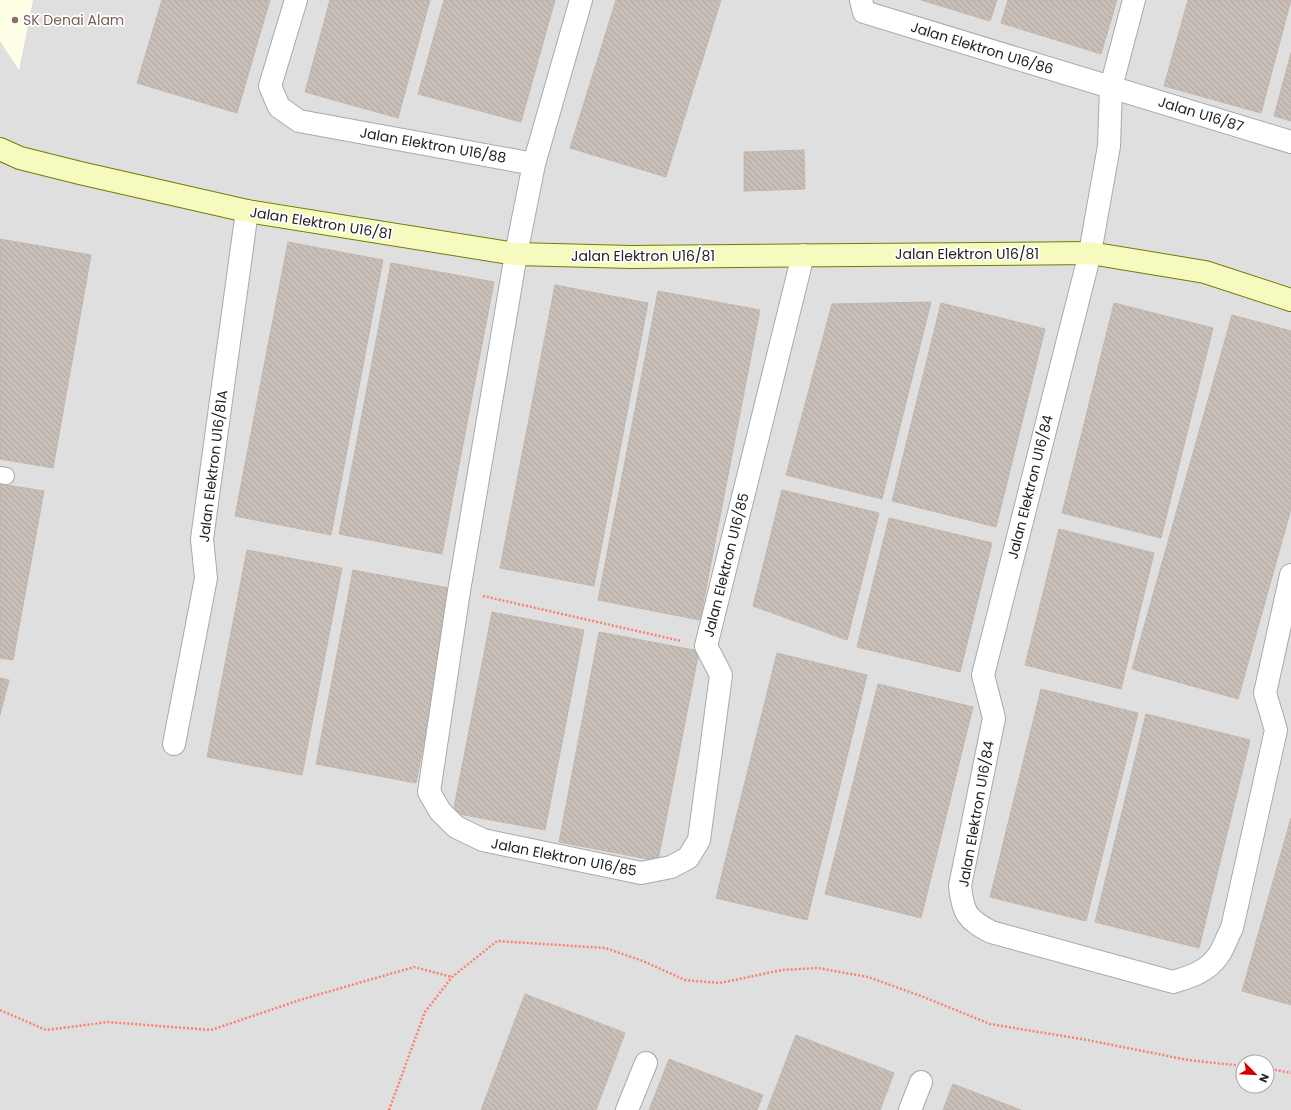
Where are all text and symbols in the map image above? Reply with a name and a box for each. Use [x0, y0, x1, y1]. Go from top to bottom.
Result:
place label: SK Denai Alam [23, 10, 124, 30]
marker: SK Denai Alam [10, 15, 20, 25]
street label: Jalan Elektron U16/86 [908, 17, 1056, 79]
street label: Jalan U16/87 [1156, 92, 1247, 137]
street label: Jalan Elektron U16/88 [358, 122, 508, 168]
street label: Jalan Elektron U16/81 [248, 202, 394, 244]
street label: Jalan Elektron U16/81 [895, 244, 1039, 264]
street label: Jalan Elektron U16/81 [571, 246, 715, 266]
street label: Jalan Elektron U16/81A [194, 389, 232, 543]
street label: Jalan Elektron U16/84 [1002, 413, 1058, 561]
street label: Jalan Elektron U16/85 [698, 491, 754, 639]
street label: Jalan Elektron U16/84 [953, 739, 999, 889]
street label: Jalan Elektron U16/85 [489, 833, 639, 881]
north arrow [1235, 1054, 1275, 1094]
text: N [1255, 1071, 1273, 1085]

